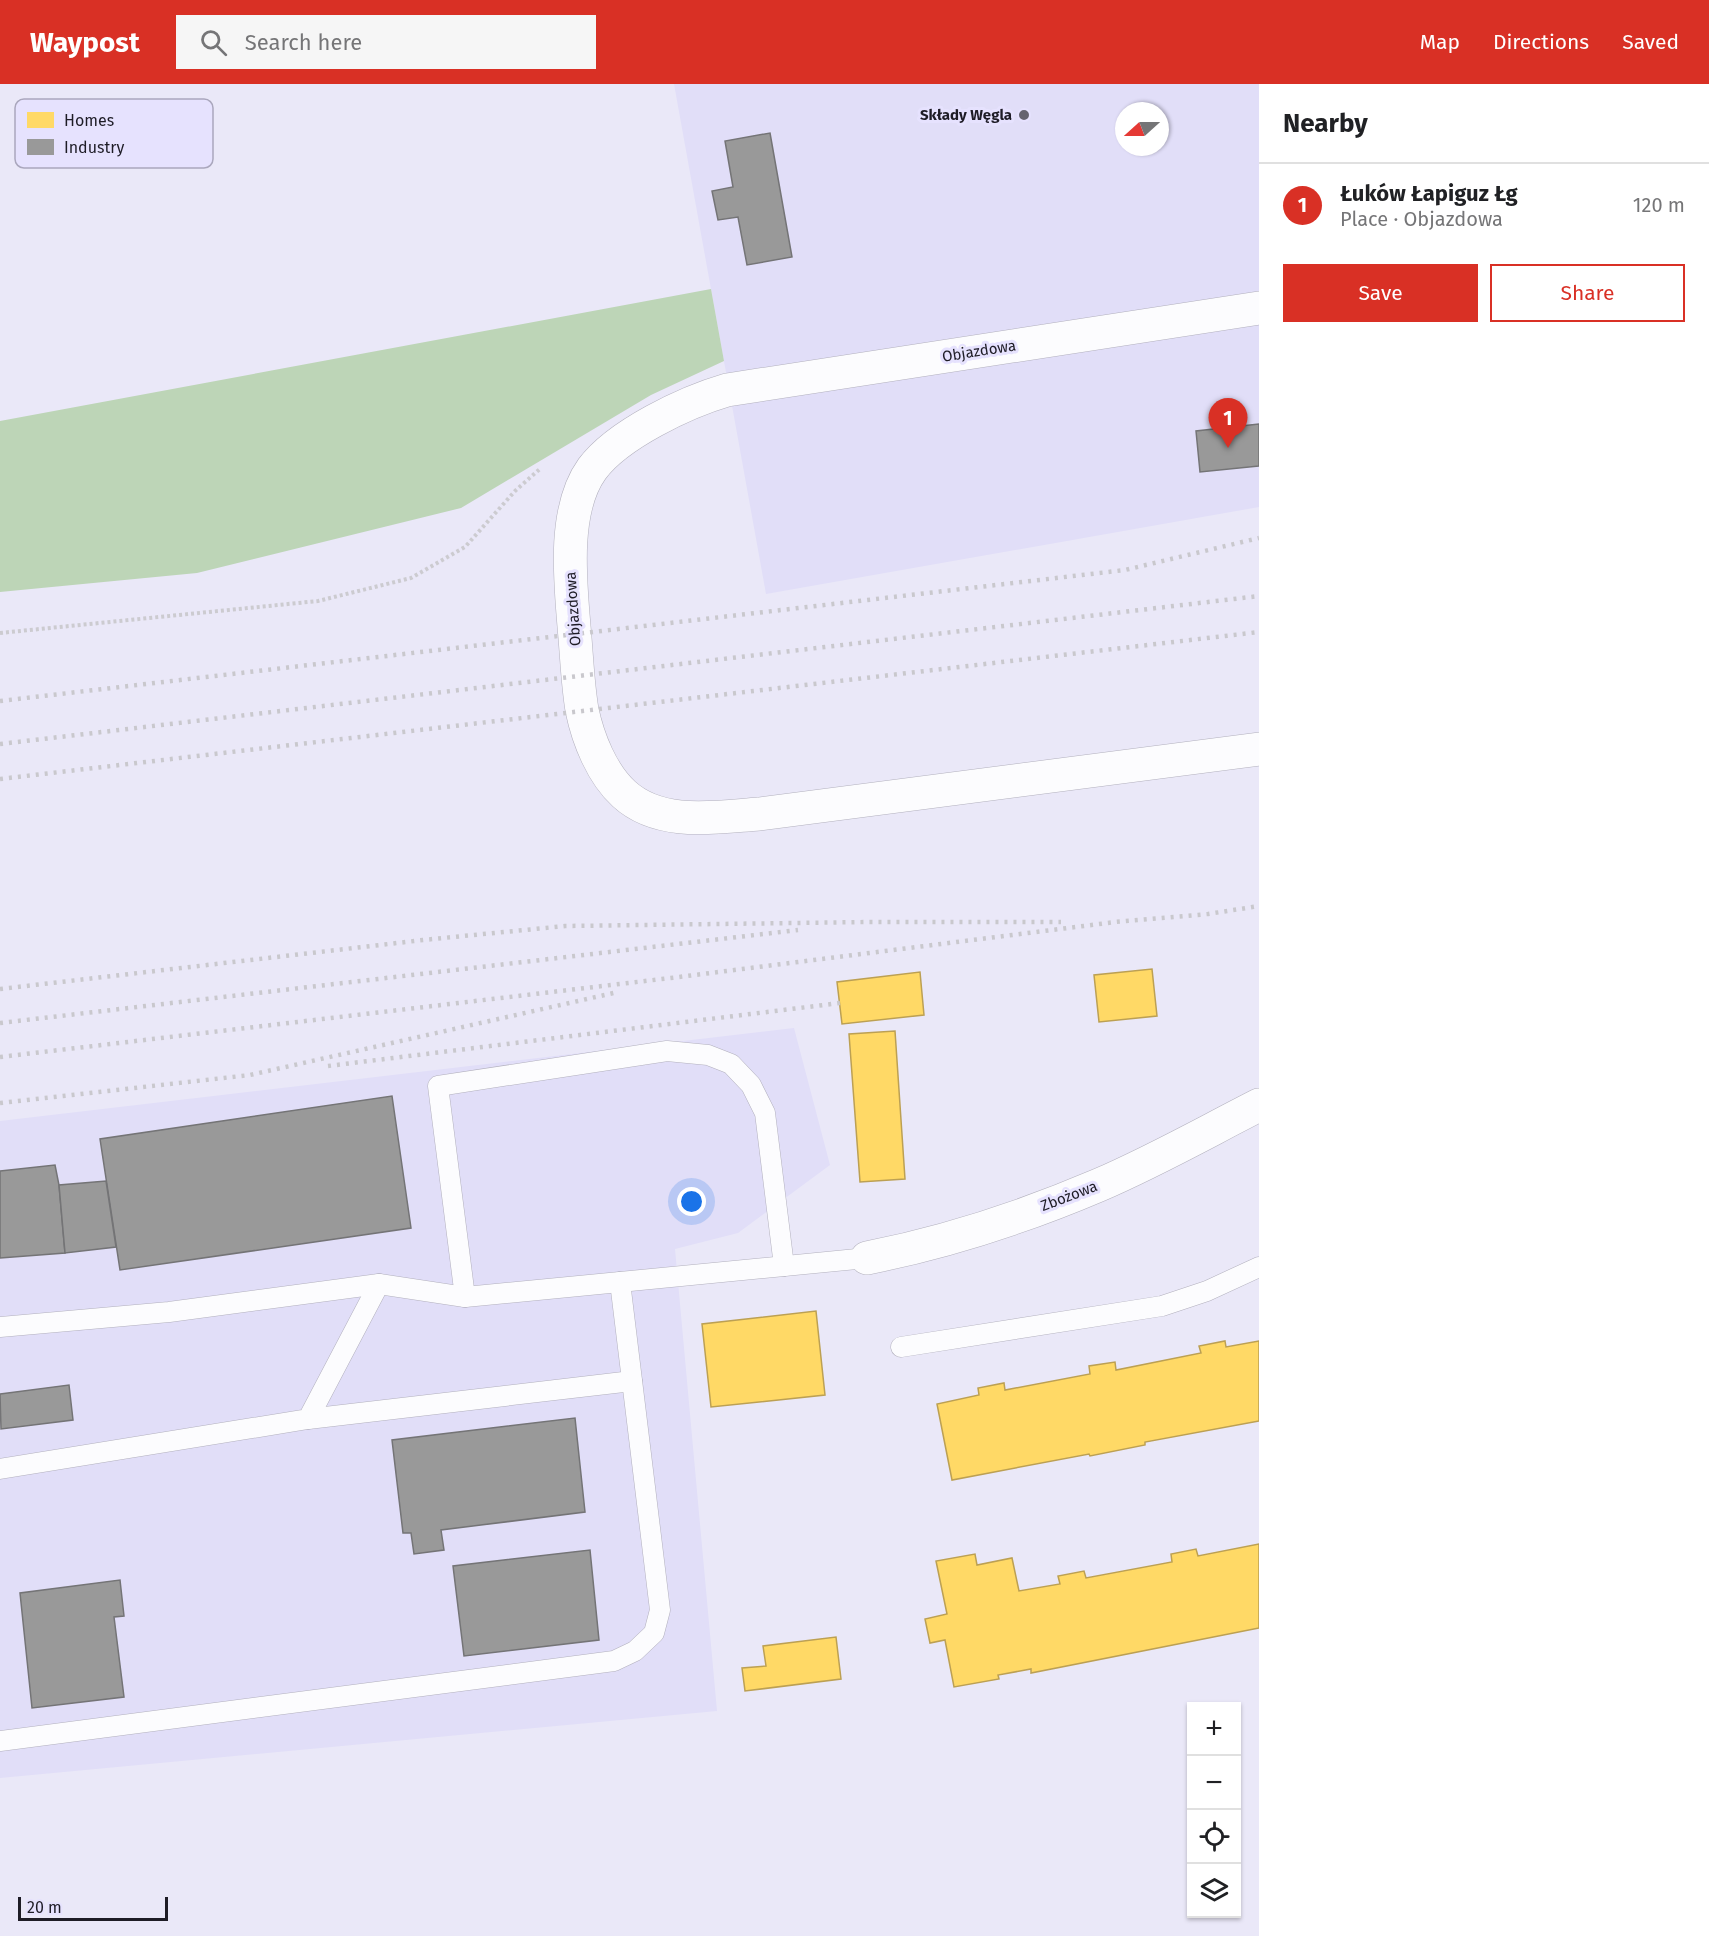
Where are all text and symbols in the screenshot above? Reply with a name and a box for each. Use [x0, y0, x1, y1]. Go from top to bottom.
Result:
search box [176, 15, 596, 69]
text: Waypost [30, 26, 140, 59]
icon: search [197, 26, 230, 59]
text: Search here [245, 29, 362, 56]
text: Map [1420, 29, 1460, 55]
text: Directions [1493, 29, 1589, 55]
text: Saved [1622, 29, 1679, 55]
legend [15, 99, 213, 168]
north arrow [1115, 102, 1169, 156]
place label: Składy Węgla [920, 106, 1012, 124]
marker: Składy Węgla [1017, 108, 1031, 122]
text: Nearby [1283, 108, 1368, 139]
text: Homes [64, 111, 114, 130]
text: Industry [64, 138, 124, 157]
text: Łuków Łapiguz Łg [1340, 180, 1518, 207]
text: 1 [1298, 193, 1307, 217]
text: 120 m [1633, 193, 1685, 217]
text: Place · Objazdowa [1340, 207, 1503, 231]
button: Save [1283, 264, 1478, 322]
button: Share [1490, 264, 1685, 322]
street label: Objazdowa [941, 336, 1017, 366]
pin: 1 [1208, 398, 1248, 448]
street label: Objazdowa [561, 571, 585, 647]
street label: Zbożowa [1038, 1177, 1100, 1215]
your location [677, 1187, 706, 1216]
map controls [1187, 1702, 1241, 1918]
button: + [1187, 1702, 1241, 1756]
button: − [1187, 1756, 1241, 1810]
button: locate [1187, 1810, 1241, 1864]
button: layers [1187, 1864, 1241, 1918]
scale bar [18, 1894, 168, 1922]
text: 20 m [27, 1898, 62, 1917]

